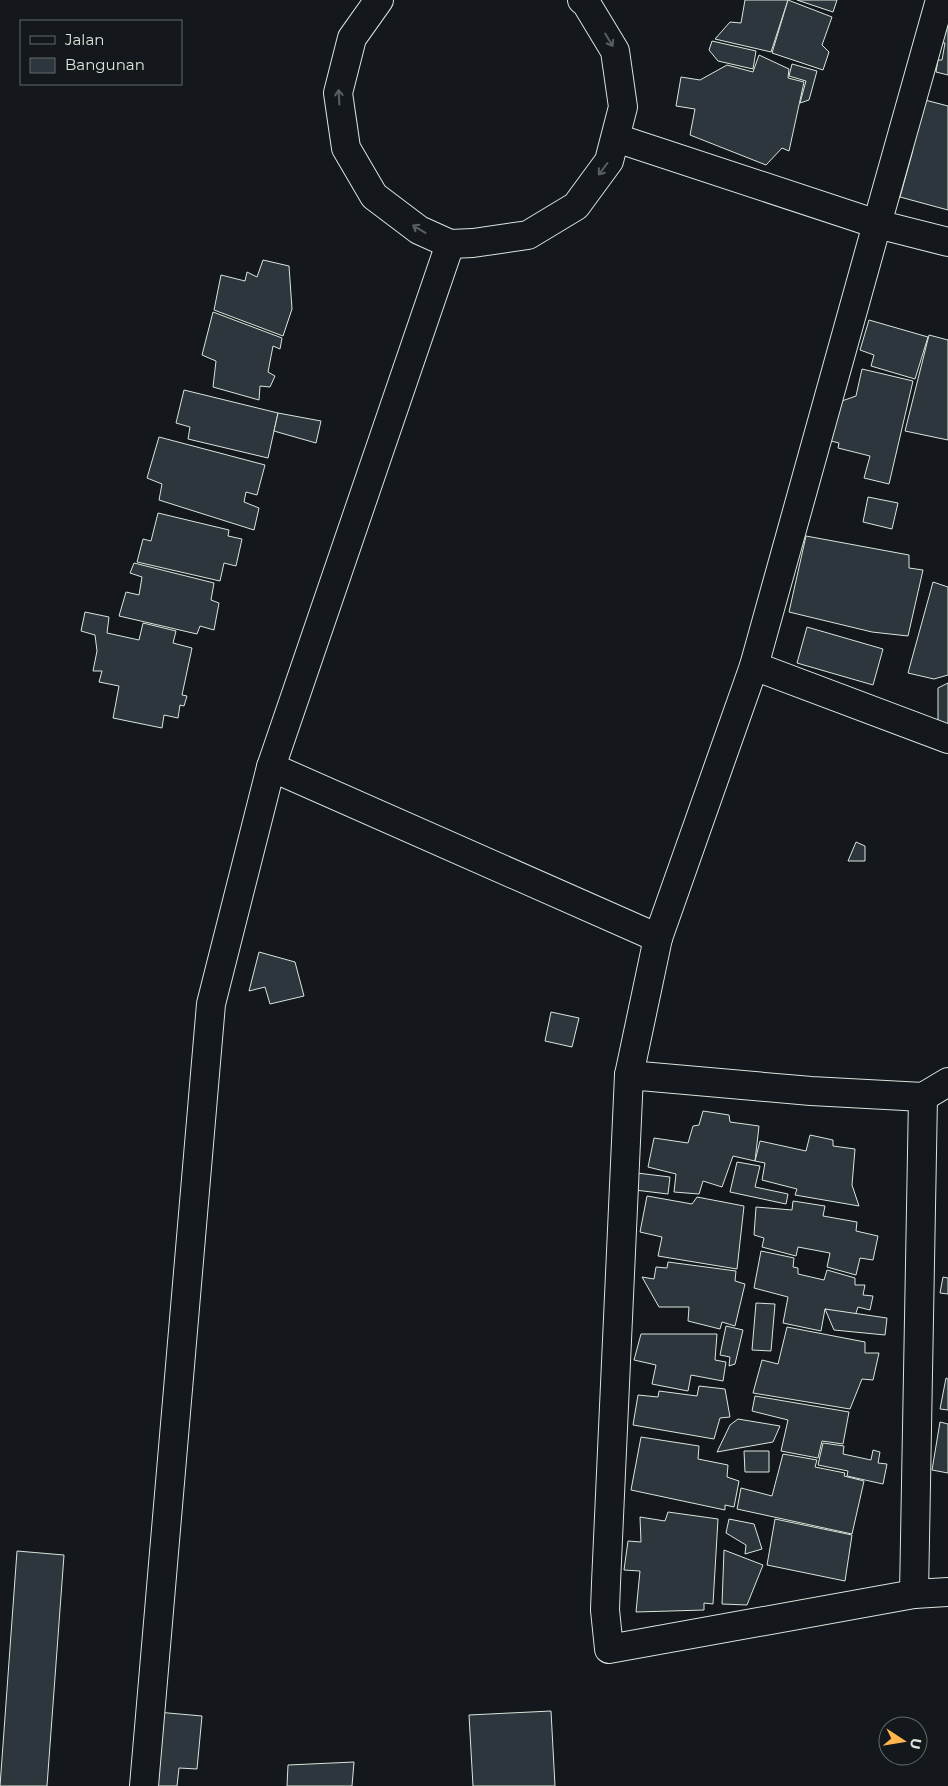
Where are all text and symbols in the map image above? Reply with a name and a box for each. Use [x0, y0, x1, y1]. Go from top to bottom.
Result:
legend [20, 20, 182, 85]
text: Jalan [64, 30, 104, 49]
one-way arrow [604, 33, 614, 47]
text: Bangunan [65, 55, 145, 74]
one-way arrow [335, 90, 344, 106]
one-way arrow [598, 162, 609, 175]
one-way arrow [412, 223, 426, 233]
north arrow [878, 1716, 928, 1766]
text: U [906, 1736, 926, 1751]

